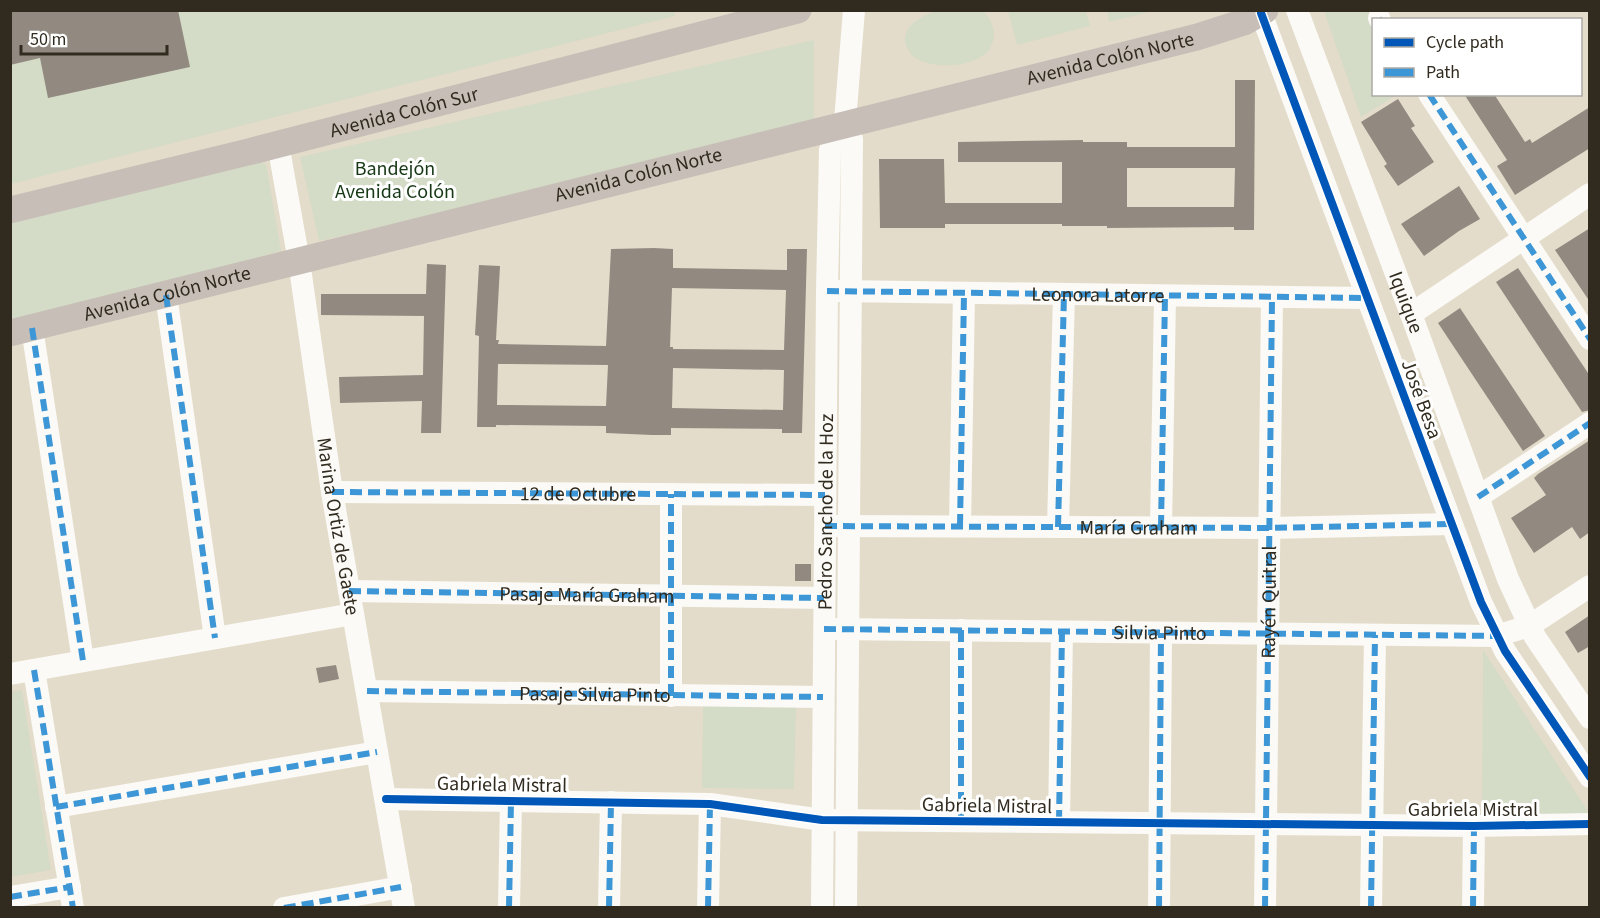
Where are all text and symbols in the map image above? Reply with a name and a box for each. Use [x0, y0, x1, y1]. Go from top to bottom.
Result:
scale bar [21, 18, 166, 56]
legend [1372, 18, 1582, 96]
street label: Avenida Colón Norte [1024, 25, 1197, 93]
text: 50 m [30, 27, 66, 52]
text: Cycle path [1426, 30, 1504, 55]
text: Path [1426, 60, 1460, 85]
street label: Avenida Colón Sur [327, 80, 482, 145]
street label: Avenida Colón Norte [552, 141, 725, 209]
park label: Bandejón Avenida Colón [335, 155, 455, 206]
street label: Avenida Colón Norte [81, 259, 254, 329]
street label: Iquique [1381, 268, 1430, 337]
street label: Leonora Latorre [1031, 281, 1165, 310]
street label: José Besa [1394, 356, 1448, 443]
street label: Pedro Sancho de la Hoz [811, 414, 841, 610]
street label: Marina Ortiz de Gaete [309, 436, 366, 617]
street label: 12 de Octubre [520, 480, 636, 509]
street label: María Graham [1079, 514, 1197, 543]
street label: Rayén Quitral [1255, 545, 1284, 659]
street label: Pasaje María Graham [499, 580, 675, 611]
street label: Silvia Pinto [1113, 619, 1207, 648]
street label: Pasaje Silvia Pinto [519, 680, 671, 710]
street label: Gabriela Mistral [437, 770, 567, 800]
street label: Gabriela Mistral [922, 791, 1052, 821]
street label: Gabriela Mistral [1408, 796, 1538, 824]

